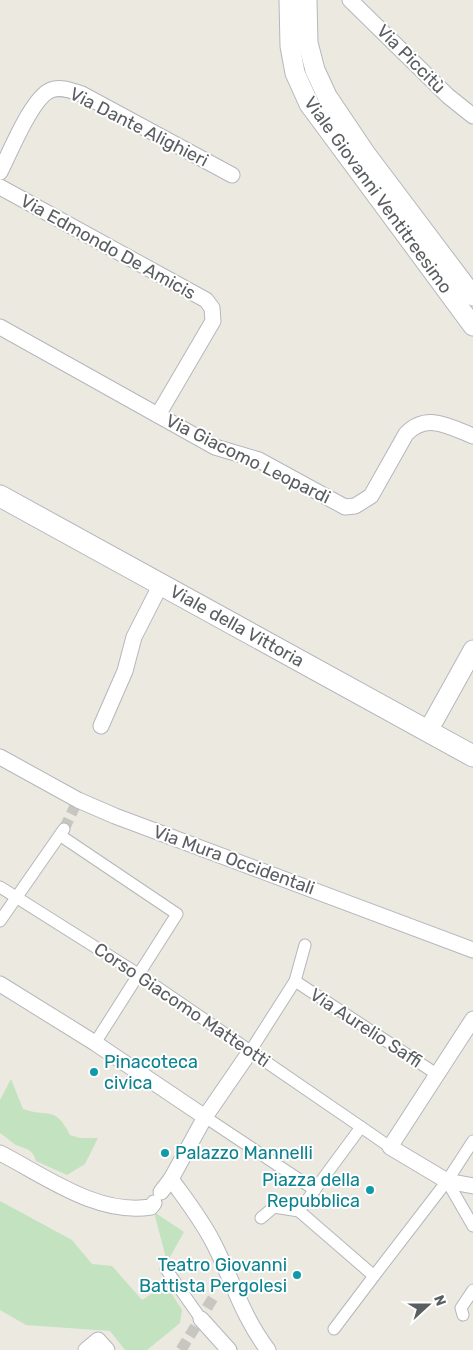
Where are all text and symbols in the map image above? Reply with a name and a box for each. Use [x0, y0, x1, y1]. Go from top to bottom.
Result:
street label: Via Piccitù [372, 20, 450, 98]
street label: Via Dante Alighieri [66, 83, 212, 171]
street label: Viale Giovanni Ventitreesimo [299, 92, 457, 298]
street label: Via Edmondo De Amicis [17, 190, 199, 304]
street label: Via Giacomo Leopardi [162, 409, 334, 509]
street label: Viale della Vittoria [166, 580, 308, 672]
street label: Via Mura Occidentali [150, 821, 318, 899]
street label: Corso Giacomo Matteotti [90, 938, 274, 1072]
street label: Via Aurelio Saffi [306, 984, 426, 1072]
place label: Pinacoteca civica [104, 1051, 198, 1094]
marker: Pinacoteca civica [88, 1066, 100, 1078]
place label: Palazzo Mannelli [175, 1142, 313, 1164]
marker: Palazzo Mannelli [159, 1147, 171, 1159]
place label: Piazza della Repubblica [262, 1169, 360, 1212]
marker: Piazza della Repubblica [364, 1184, 376, 1196]
place label: Teatro Giovanni Battista Pergolesi [139, 1254, 287, 1297]
marker: Teatro Giovanni Battista Pergolesi [291, 1269, 303, 1281]
north arrow [403, 1280, 453, 1330]
text: N [430, 1293, 449, 1308]

